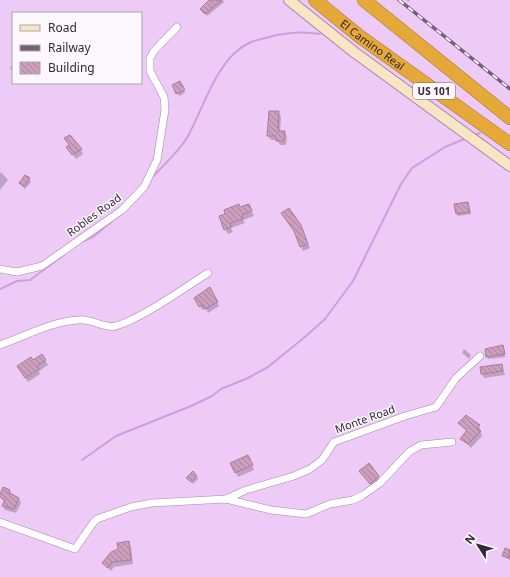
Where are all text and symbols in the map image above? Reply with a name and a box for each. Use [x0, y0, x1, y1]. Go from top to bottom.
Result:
legend [12, 12, 142, 84]
street label: El Camino Real [337, 16, 408, 73]
text: Road [48, 19, 77, 36]
text: Railway [48, 39, 92, 56]
text: Building [48, 59, 95, 76]
road number: US 101 [413, 83, 455, 99]
street label: Robles Road [63, 190, 124, 239]
street label: Monte Road [333, 401, 397, 436]
north arrow [458, 525, 498, 565]
text: N [461, 531, 478, 547]

